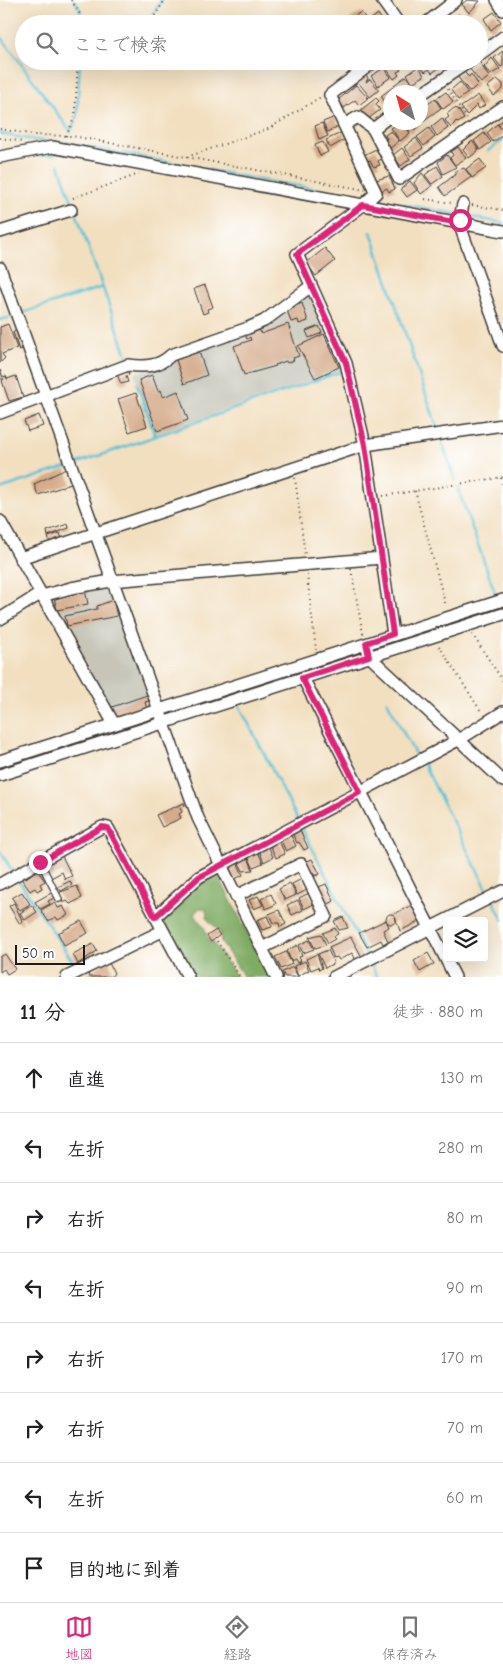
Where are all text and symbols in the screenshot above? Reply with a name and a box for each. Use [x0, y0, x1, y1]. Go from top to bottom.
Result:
search box [15, 15, 488, 70]
icon: search [33, 29, 61, 57]
text: ここで検索 [73, 34, 168, 56]
north arrow [383, 85, 428, 130]
route start [449, 209, 472, 232]
route end [29, 851, 52, 874]
map controls [443, 917, 488, 962]
button: layers [443, 917, 488, 962]
scale bar [15, 942, 85, 965]
text: 50 m [22, 945, 54, 962]
text: 11 分 [20, 1000, 65, 1024]
text: 徒歩 · 880 m [393, 1003, 483, 1021]
icon: ahead [20, 1064, 48, 1092]
text: 直進 [67, 1069, 105, 1091]
text: 130 m [440, 1069, 483, 1087]
icon: left [20, 1134, 48, 1162]
text: 左折 [67, 1139, 105, 1161]
text: 280 m [438, 1139, 483, 1157]
icon: right [20, 1204, 48, 1232]
text: 右折 [67, 1209, 105, 1231]
text: 80 m [446, 1209, 483, 1227]
icon: left [20, 1274, 48, 1302]
text: 左折 [67, 1279, 105, 1301]
text: 90 m [446, 1279, 483, 1297]
icon: right [20, 1344, 48, 1372]
text: 右折 [67, 1349, 105, 1371]
text: 170 m [441, 1349, 483, 1367]
icon: right [20, 1414, 48, 1442]
text: 右折 [67, 1419, 105, 1441]
text: 70 m [447, 1419, 483, 1437]
icon: left [20, 1484, 48, 1512]
text: 左折 [67, 1489, 105, 1511]
text: 60 m [446, 1489, 483, 1507]
icon: arrive [20, 1554, 48, 1582]
text: 目的地に到着 [67, 1559, 181, 1581]
tab: 地図 [65, 1613, 93, 1663]
tab: 経路 [223, 1613, 251, 1663]
tab: 保存済み [382, 1613, 438, 1663]

